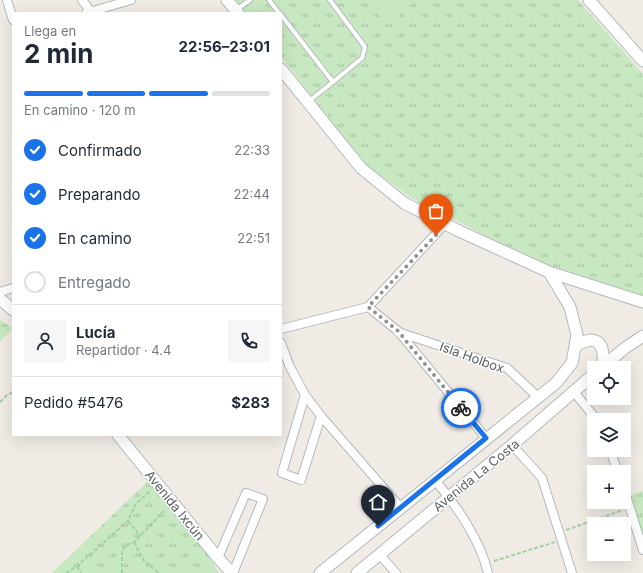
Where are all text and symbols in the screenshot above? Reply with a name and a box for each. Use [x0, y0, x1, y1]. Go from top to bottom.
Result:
text: Llega en [24, 23, 76, 39]
text: 22:56–23:01 [179, 37, 270, 56]
text: 2 min [24, 38, 94, 69]
text: En camino · 120 m [24, 102, 136, 118]
icon: check [24, 139, 46, 161]
text: Confirmado [58, 141, 142, 160]
text: 22:33 [234, 142, 270, 158]
icon: check [24, 183, 46, 205]
text: Preparando [58, 185, 141, 204]
text: 22:44 [234, 186, 270, 202]
pin [419, 194, 453, 235]
icon: bag [425, 200, 447, 222]
icon: check [24, 227, 46, 249]
text: En camino [58, 229, 132, 248]
text: 22:51 [237, 230, 270, 246]
text: Entregado [58, 273, 131, 292]
button: person [24, 320, 66, 362]
button: phone [228, 320, 270, 362]
text: Lucía [76, 323, 115, 342]
street label: Isla Holbox [437, 338, 507, 376]
text: Repartidor · 4.4 [76, 342, 171, 358]
map controls [587, 361, 631, 561]
button: locate [587, 361, 631, 405]
courier [441, 388, 481, 428]
text: Pedido #5476 [24, 393, 123, 412]
text: $283 [231, 393, 270, 412]
icon: bike [450, 397, 472, 419]
button: layers [587, 413, 631, 457]
street label: Avenida La Costa [430, 435, 522, 515]
button: + [587, 465, 631, 509]
street label: Avenida Ixcún [142, 467, 208, 543]
pin [361, 485, 395, 526]
icon: home [367, 491, 389, 513]
button: − [587, 517, 631, 561]

